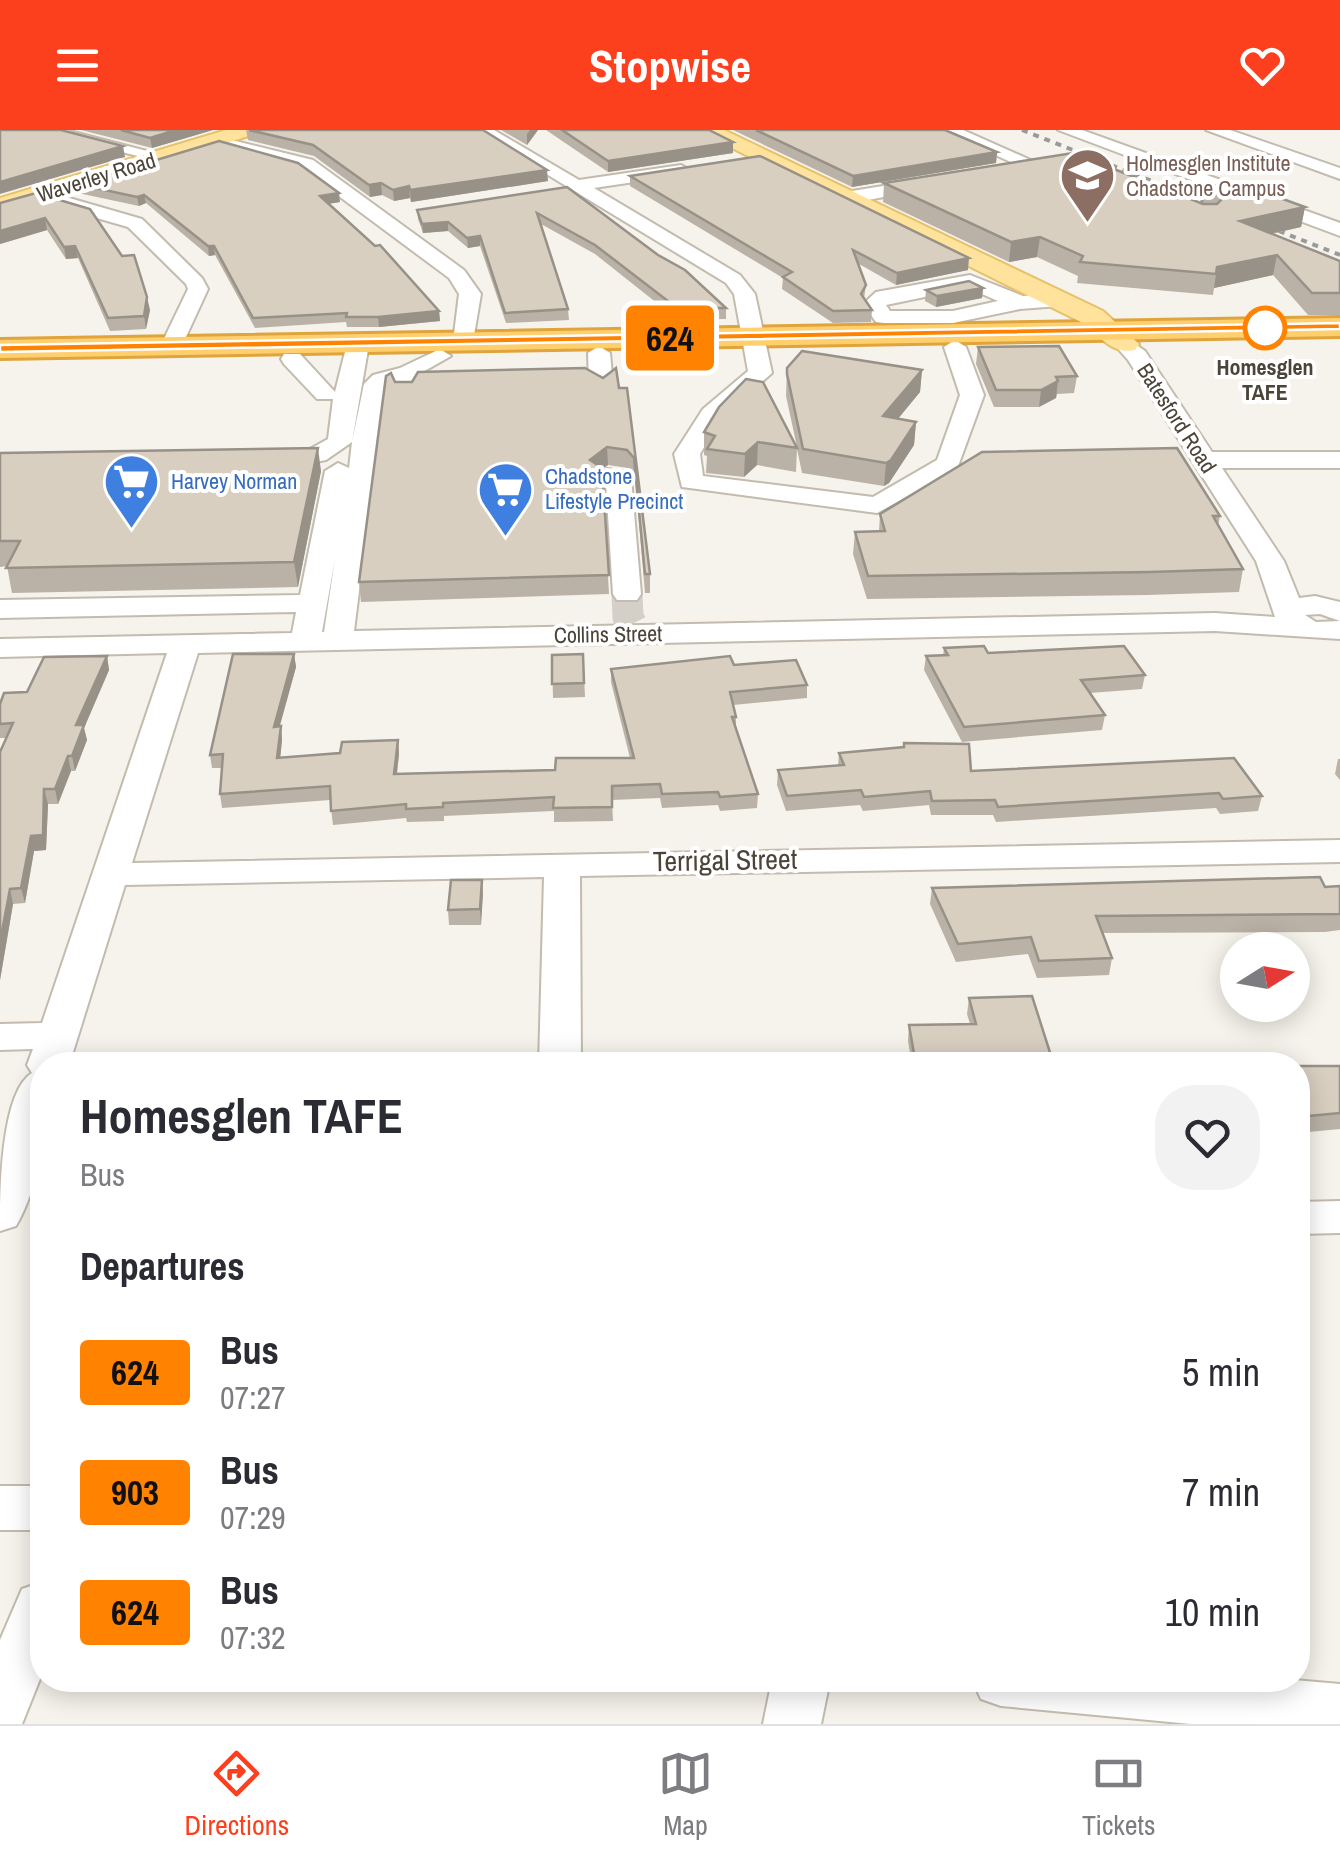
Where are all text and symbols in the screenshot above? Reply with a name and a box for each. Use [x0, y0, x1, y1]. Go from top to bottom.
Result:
text: Stopwise [589, 35, 751, 96]
icon: menu [50, 38, 105, 93]
icon: heart [1235, 38, 1290, 93]
street label: Waverley Road [33, 145, 159, 209]
school or university icon: Holmesglen Institute Chadstone Campus [1057, 146, 1117, 225]
place label: Holmesglen Institute Chadstone Campus [1126, 148, 1290, 203]
line badge: 624 [612, 306, 728, 370]
marker: Homesglen TAFE [1244, 307, 1286, 349]
text: 624 [646, 315, 694, 362]
place label: Homesglen TAFE [1216, 352, 1314, 407]
street label: Batesford Road [1130, 357, 1224, 479]
supermarket icon: Harvey Norman [102, 451, 162, 530]
supermarket icon: Chadstone Lifestyle Precinct [476, 459, 536, 538]
place label: Chadstone Lifestyle Precinct [545, 461, 683, 516]
place label: Harvey Norman [171, 466, 297, 496]
street label: Collins Street [554, 618, 662, 650]
street label: Terrigal Street [653, 840, 797, 880]
north arrow [1220, 932, 1310, 1022]
map controls [1220, 932, 1310, 1022]
text: Homesglen TAFE [80, 1083, 403, 1148]
button: heart [1155, 1085, 1260, 1190]
text: Bus [80, 1153, 125, 1196]
text: Departures [80, 1241, 245, 1292]
text: Bus [220, 1325, 279, 1376]
text: 5 min [1182, 1347, 1260, 1398]
text: 624 [111, 1349, 159, 1396]
text: 07:27 [220, 1376, 286, 1419]
text: Bus [220, 1445, 279, 1496]
text: 7 min [1182, 1467, 1260, 1518]
text: 903 [111, 1469, 159, 1516]
text: 07:29 [220, 1496, 286, 1539]
text: Bus [220, 1565, 279, 1616]
text: 10 min [1165, 1587, 1260, 1638]
text: 624 [111, 1589, 159, 1636]
text: 07:32 [220, 1616, 286, 1659]
tab: Directions [184, 1746, 289, 1844]
tab: Map [658, 1746, 713, 1844]
tab: Tickets [1082, 1746, 1156, 1844]

